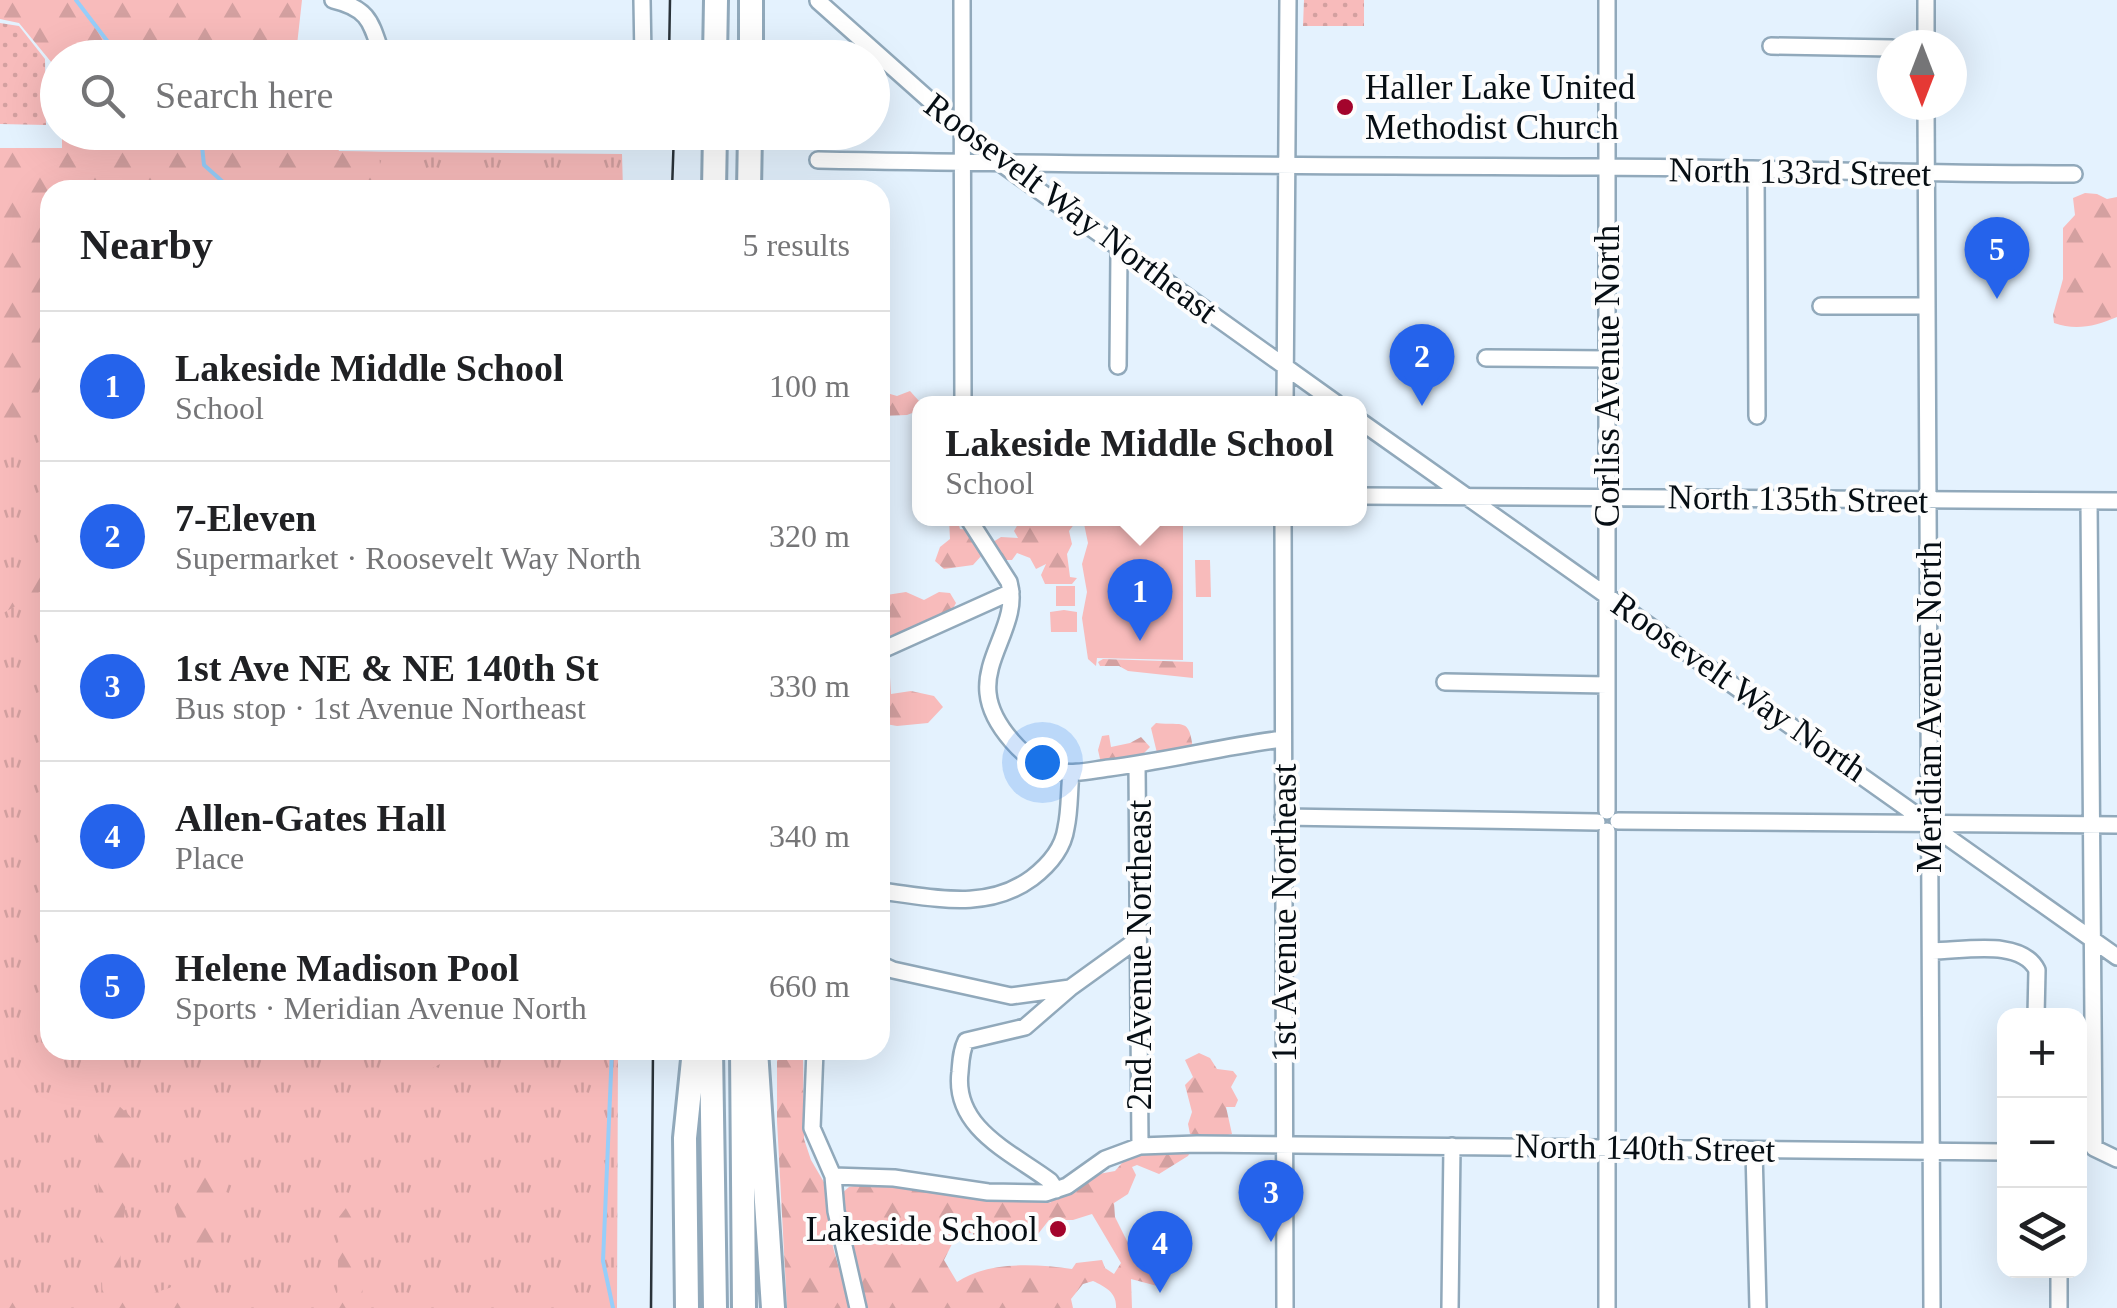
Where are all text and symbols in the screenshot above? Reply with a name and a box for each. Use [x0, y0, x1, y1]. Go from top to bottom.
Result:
north arrow [1877, 30, 1967, 120]
search box [40, 40, 890, 150]
icon: search [75, 68, 130, 123]
place label: Haller Lake United Methodist Church [1365, 68, 1636, 147]
text: Search here [155, 74, 333, 116]
street label: Roosevelt Way Northeast [917, 85, 1225, 331]
marker: Haller Lake United Methodist Church [1334, 96, 1356, 118]
street label: North 133rd Street [1668, 150, 1932, 194]
pin: 5 [1964, 216, 2030, 299]
text: Nearby [80, 222, 213, 268]
street label: Corliss Avenue North [1588, 224, 1627, 527]
text: 5 results [742, 227, 850, 263]
pin: 2 [1390, 324, 1454, 406]
text: Lakeside Middle School [175, 347, 564, 389]
text: 1 [105, 368, 121, 404]
text: 100 m [769, 368, 850, 404]
text: School [175, 390, 264, 426]
popup [912, 396, 1367, 526]
text: Lakeside Middle School [945, 422, 1334, 464]
text: School [945, 465, 1034, 501]
street label: North 135th Street [1667, 477, 1929, 521]
text: 7-Eleven [175, 497, 316, 539]
text: 2 [105, 518, 121, 554]
text: 320 m [769, 518, 850, 554]
text: Supermarket · Roosevelt Way North [175, 540, 641, 576]
street label: Meridian Avenue North [1910, 541, 1949, 873]
pin: 1 [1108, 558, 1172, 641]
street label: Roosevelt Way North [1604, 584, 1874, 790]
text: 1st Ave NE & NE 140th St [175, 647, 599, 689]
text: 3 [105, 668, 121, 704]
text: 330 m [769, 668, 850, 704]
text: Bus stop · 1st Avenue Northeast [175, 690, 586, 726]
your location [1017, 737, 1068, 788]
street label: 1st Avenue Northeast [1265, 763, 1304, 1062]
text: Allen-Gates Hall [175, 797, 446, 839]
street label: 2nd Avenue Northeast [1120, 800, 1159, 1110]
text: 4 [105, 818, 121, 854]
text: 340 m [769, 818, 850, 854]
text: Place [175, 840, 244, 876]
text: Helene Madison Pool [175, 947, 519, 989]
text: 5 [105, 968, 121, 1004]
text: 660 m [769, 968, 850, 1004]
text: Sports · Meridian Avenue North [175, 990, 587, 1026]
map controls [1997, 1008, 2087, 1278]
button: + [1997, 1008, 2087, 1098]
button: − [1997, 1098, 2087, 1188]
street label: North 140th Street [1514, 1126, 1776, 1170]
pin: 3 [1238, 1160, 1304, 1242]
button: layers [1997, 1188, 2087, 1278]
place label: Lakeside School [806, 1210, 1038, 1249]
pin: 4 [1128, 1210, 1192, 1293]
marker: Lakeside School [1047, 1218, 1069, 1240]

